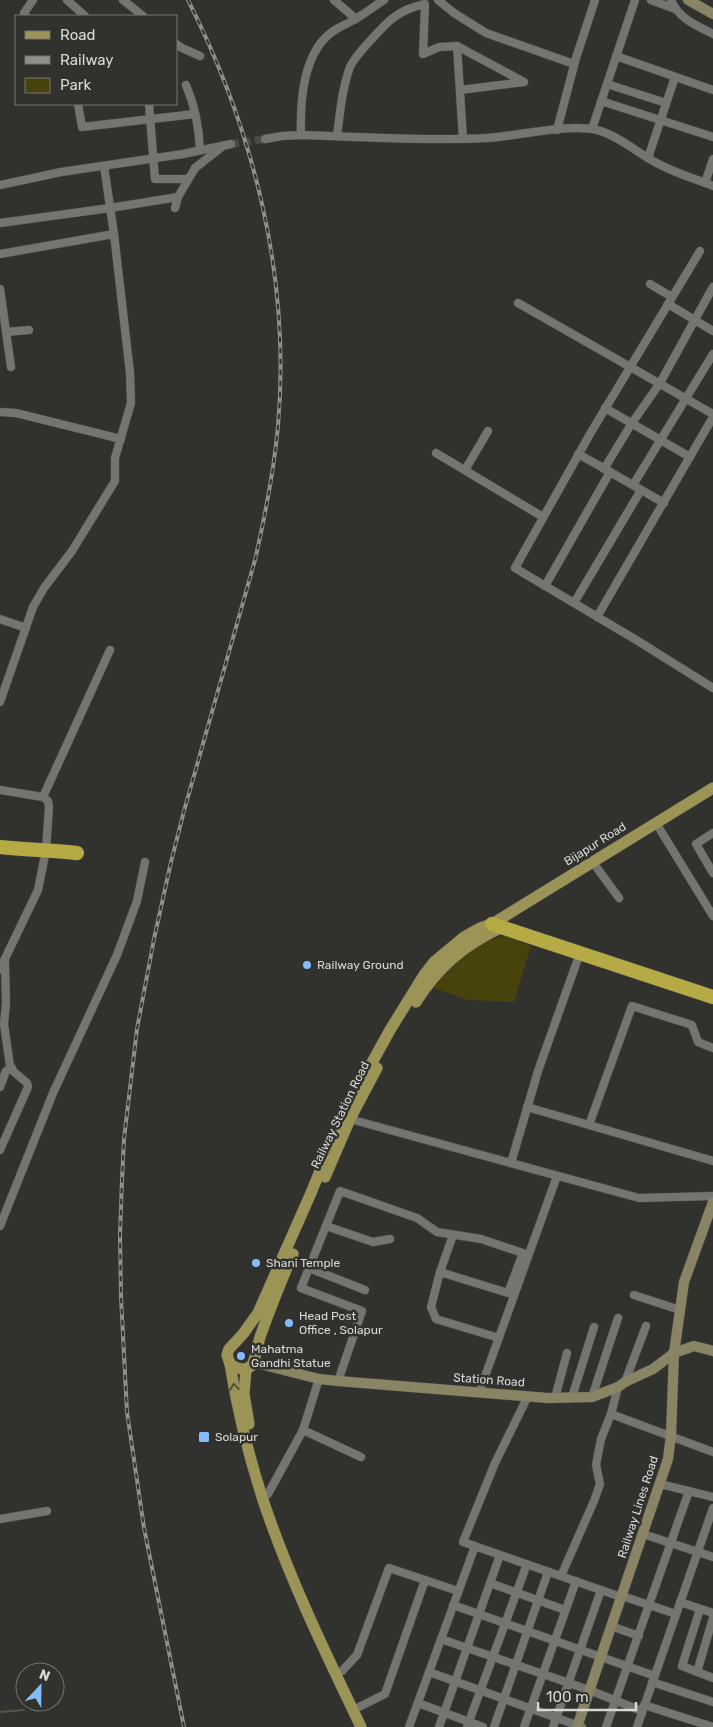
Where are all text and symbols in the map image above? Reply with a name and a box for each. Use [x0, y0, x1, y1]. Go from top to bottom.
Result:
legend [15, 15, 178, 105]
text: Road [60, 26, 96, 44]
text: Railway [60, 51, 114, 69]
text: Park [60, 76, 91, 94]
street label: Bijapur Road [561, 819, 629, 869]
place label: Railway Ground [317, 958, 404, 972]
marker: Railway Ground [301, 959, 313, 971]
street label: Railway Station Road [308, 1059, 372, 1171]
place label: Shani Temple [266, 1256, 340, 1270]
marker: Shani Temple [250, 1257, 262, 1269]
place label: Head Post Office , Solapur [299, 1309, 383, 1337]
marker: Head Post Office , Solapur [283, 1317, 295, 1329]
place label: Mahatma Gandhi Statue [251, 1342, 331, 1370]
marker: Mahatma Gandhi Statue [235, 1350, 247, 1362]
street label: Station Road [453, 1371, 525, 1389]
one-way arrow [229, 1383, 239, 1392]
marker: Solapur [197, 1430, 211, 1444]
place label: Solapur [215, 1430, 258, 1444]
street label: Railway Lines Road [615, 1454, 661, 1560]
north arrow [15, 1662, 65, 1712]
text: N [37, 1666, 53, 1685]
scale bar [538, 1680, 636, 1712]
text: 100 m [546, 1688, 588, 1706]

